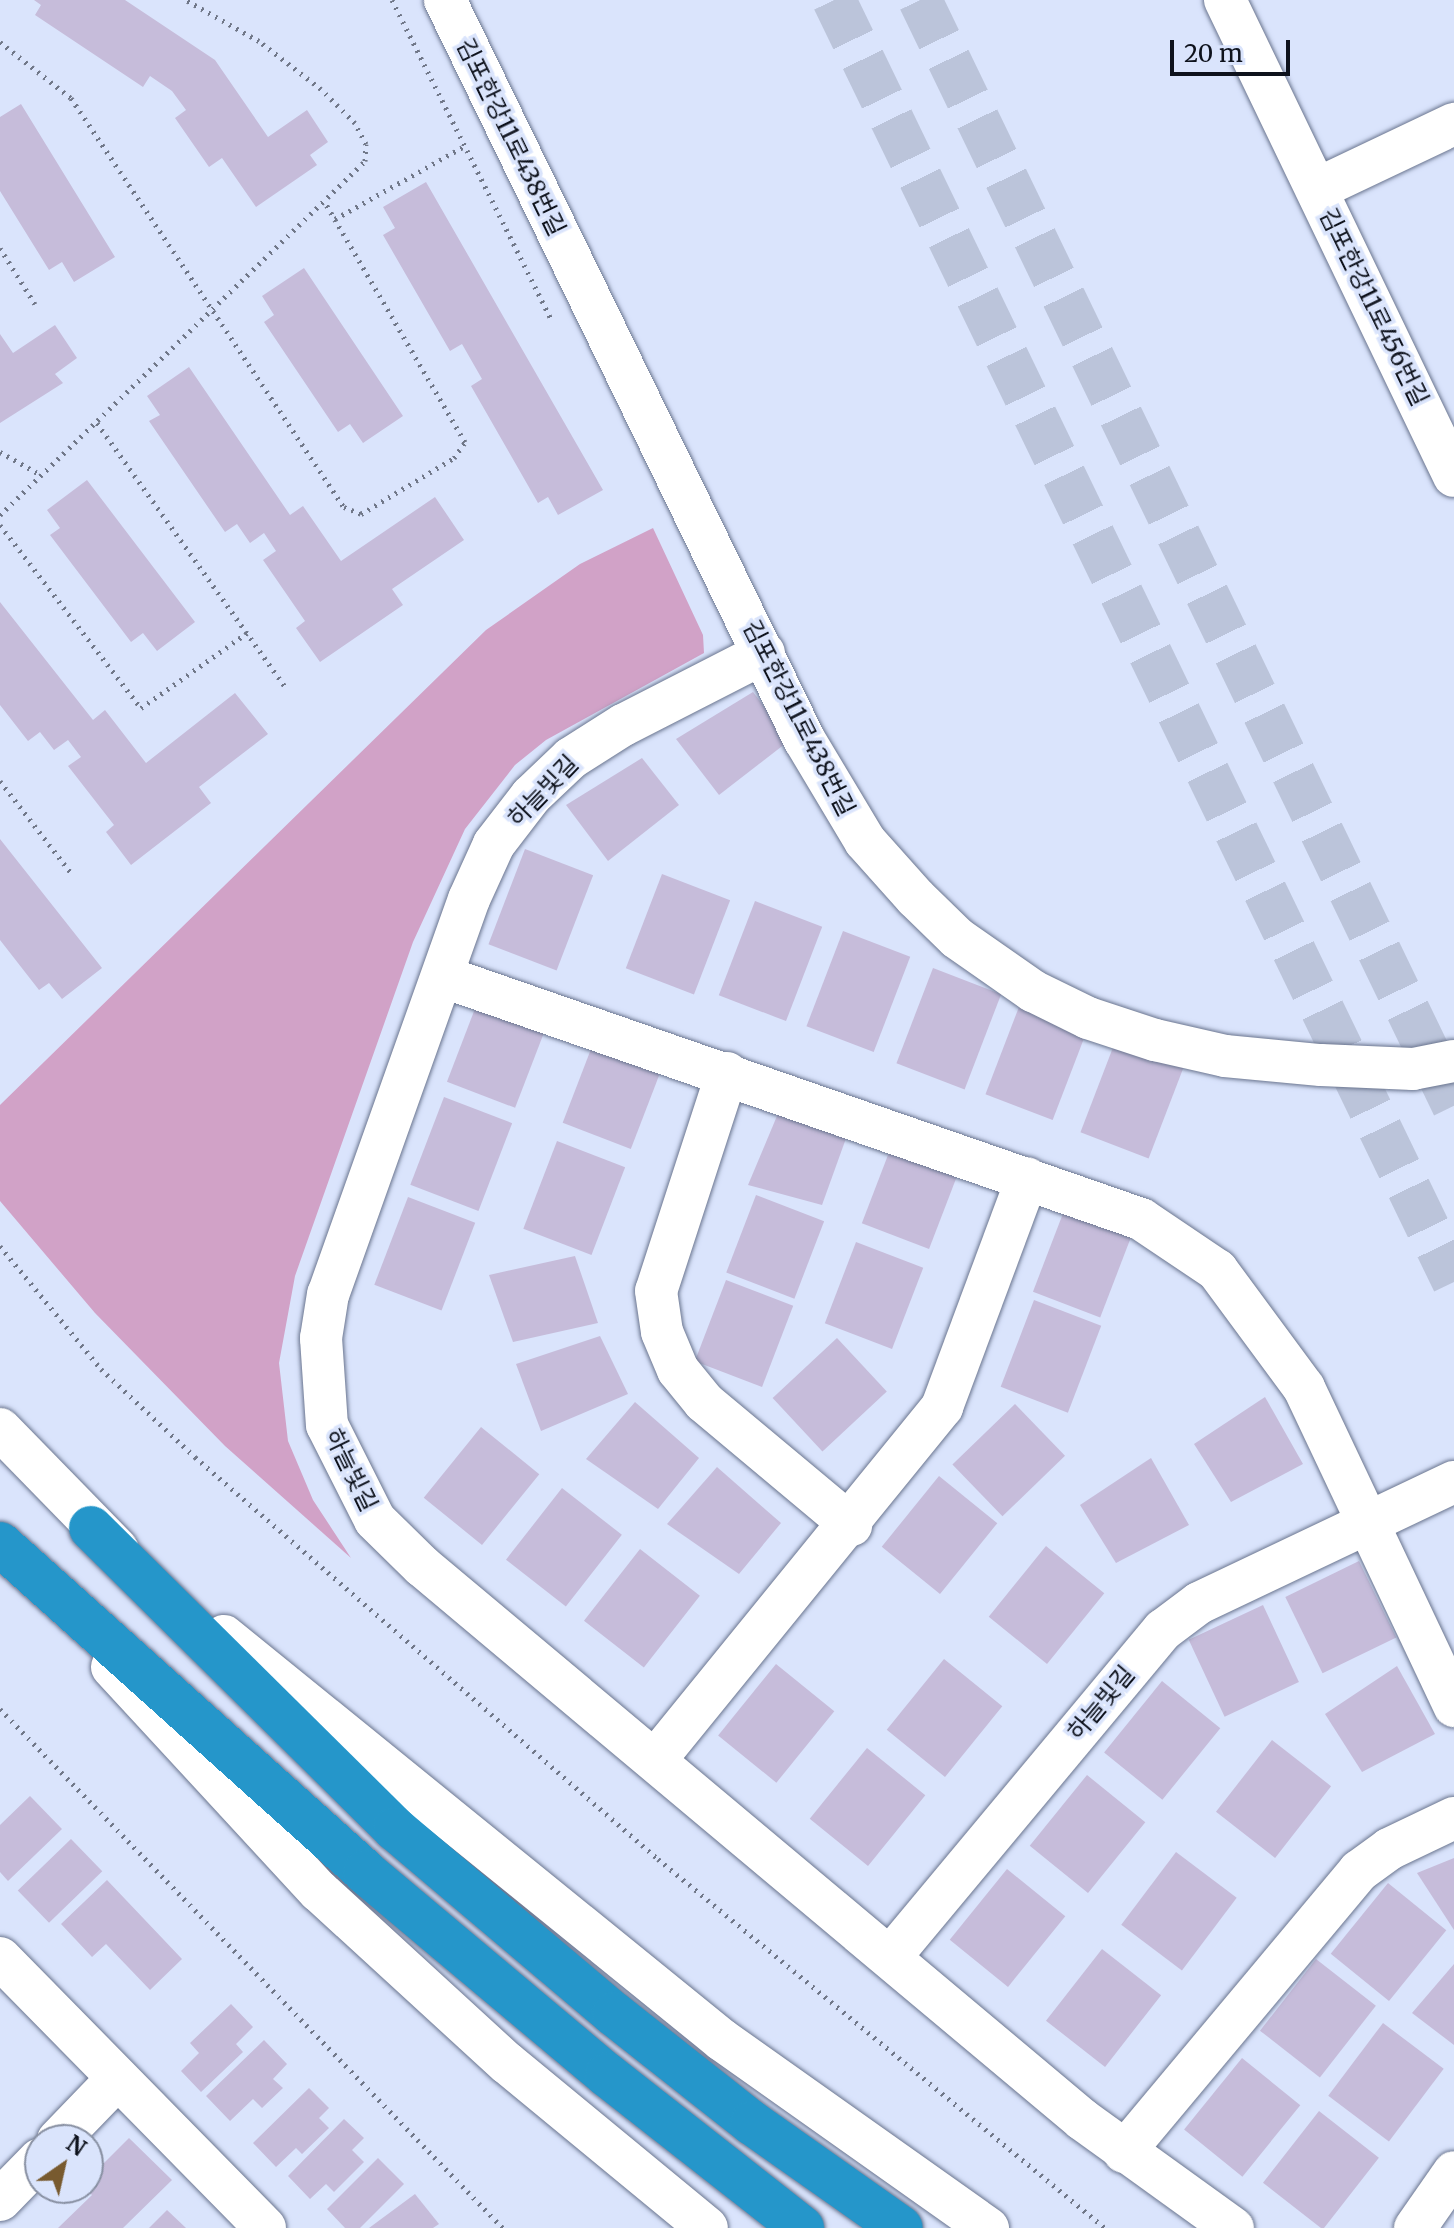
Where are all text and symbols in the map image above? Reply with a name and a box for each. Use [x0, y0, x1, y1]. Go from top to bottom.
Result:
scale bar [1174, 24, 1294, 74]
street label: 김포한강11로438번길 [451, 34, 571, 240]
text: 20 m [1184, 38, 1243, 69]
street label: 김포한강11로456번길 [1314, 203, 1434, 411]
street label: 김포한강11로438번길 [737, 615, 861, 821]
street label: 하늘빛길 [502, 749, 584, 833]
street label: 하늘빛길 [319, 1424, 383, 1516]
street label: 하늘빛길 [1062, 1660, 1140, 1746]
north arrow [24, 2124, 104, 2204]
text: N [61, 2129, 91, 2162]

